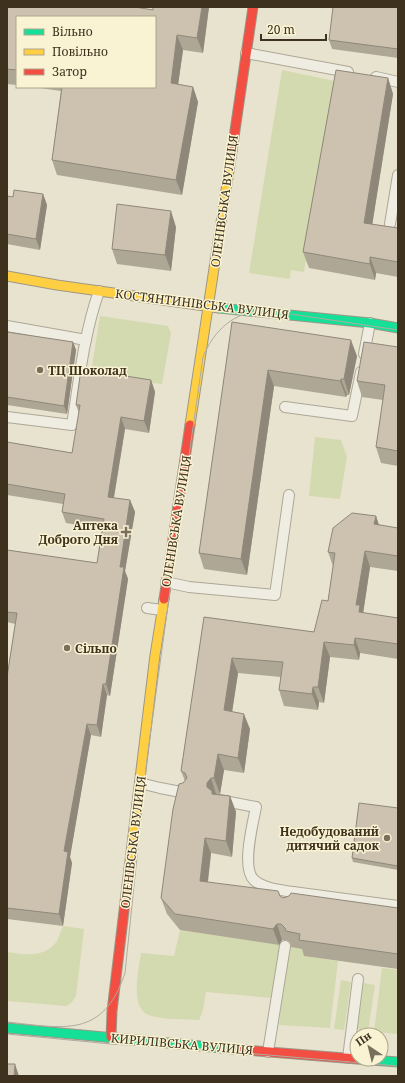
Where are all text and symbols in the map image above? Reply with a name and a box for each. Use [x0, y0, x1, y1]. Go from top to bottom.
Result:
legend [16, 16, 156, 88]
scale bar [261, 16, 326, 42]
text: 20 m [267, 21, 295, 38]
text: Вільно [52, 23, 93, 40]
text: Повільно [52, 43, 108, 60]
text: Затор [52, 63, 87, 80]
street label: ОЛЕНІВСЬКА ВУЛИЦЯ [206, 134, 242, 268]
street label: КОСТЯНТИНІВСЬКА ВУЛИЦЯ [114, 285, 290, 323]
place label: ТЦ Шоколад [48, 362, 127, 379]
marker: ТЦ Шоколад [35, 365, 45, 375]
street label: ОЛЕНІВСЬКА ВУЛИЦЯ [157, 454, 195, 588]
place label: Аптека Доброго Дня [39, 517, 119, 548]
marker: Аптека Доброго Дня [121, 527, 131, 537]
place label: Сільпо [75, 640, 117, 657]
marker: Сільпо [62, 643, 72, 653]
street label: ОЛЕНІВСЬКА ВУЛИЦЯ [116, 775, 150, 909]
place label: Недобудований дитячий садок [280, 823, 380, 854]
marker: Недобудований дитячий садок [382, 833, 392, 843]
north arrow [349, 1027, 389, 1067]
text: Пн [352, 1027, 374, 1049]
street label: КИРИЛІВСЬКА ВУЛИЦЯ [110, 1029, 254, 1059]

